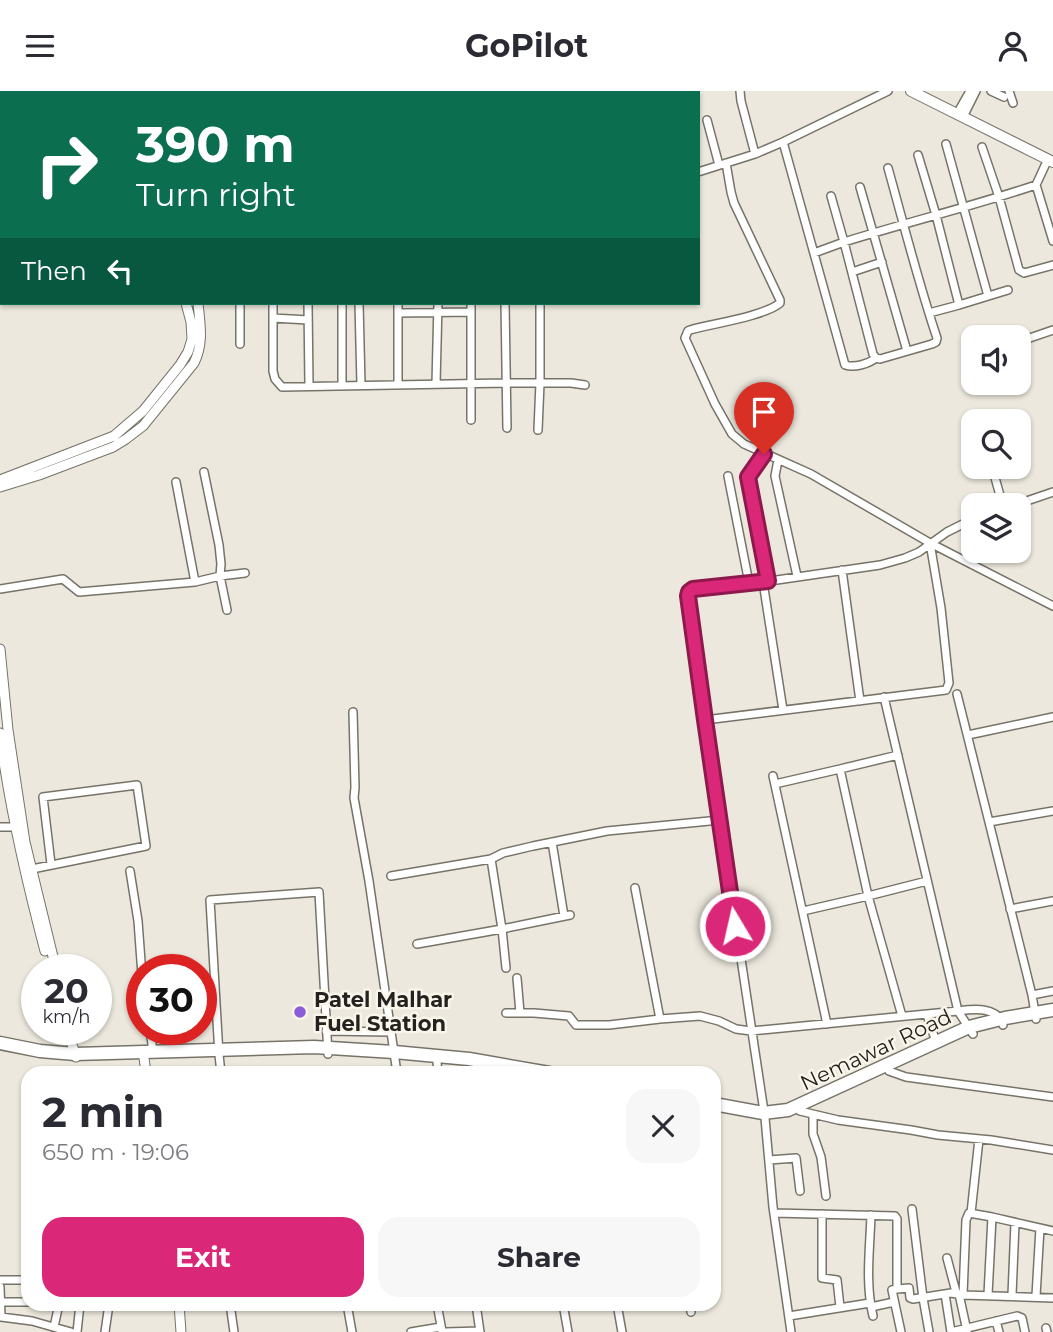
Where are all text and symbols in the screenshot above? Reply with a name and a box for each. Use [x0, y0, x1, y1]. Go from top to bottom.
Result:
text: GoPilot [465, 26, 588, 65]
icon: menu [21, 27, 59, 65]
icon: person [994, 27, 1032, 65]
text: 390 m [136, 115, 295, 174]
icon: right [21, 119, 112, 210]
text: Turn right [136, 175, 296, 214]
icon: left [101, 252, 139, 290]
text: Then [21, 255, 87, 287]
map controls [961, 325, 1031, 563]
button: sound [961, 325, 1031, 395]
pin [734, 382, 794, 454]
icon: arrive [745, 393, 783, 431]
button: search [961, 409, 1031, 479]
button: layers [961, 493, 1031, 563]
position arrow [698, 889, 772, 963]
speed limit sign: 30 [126, 954, 217, 1045]
text: 20 [44, 969, 89, 1012]
place label: Patel Malhar Fuel Station [314, 987, 452, 1036]
marker: Patel Malhar Fuel Station [292, 1004, 308, 1020]
street label: Nemawar Road [796, 1004, 955, 1095]
text: km/h [42, 1006, 91, 1028]
text: 2 min [42, 1086, 164, 1138]
button: close [626, 1089, 700, 1163]
text: 650 m · 19:06 [42, 1138, 189, 1166]
button: Exit [42, 1217, 364, 1297]
button: Share [378, 1217, 700, 1297]

